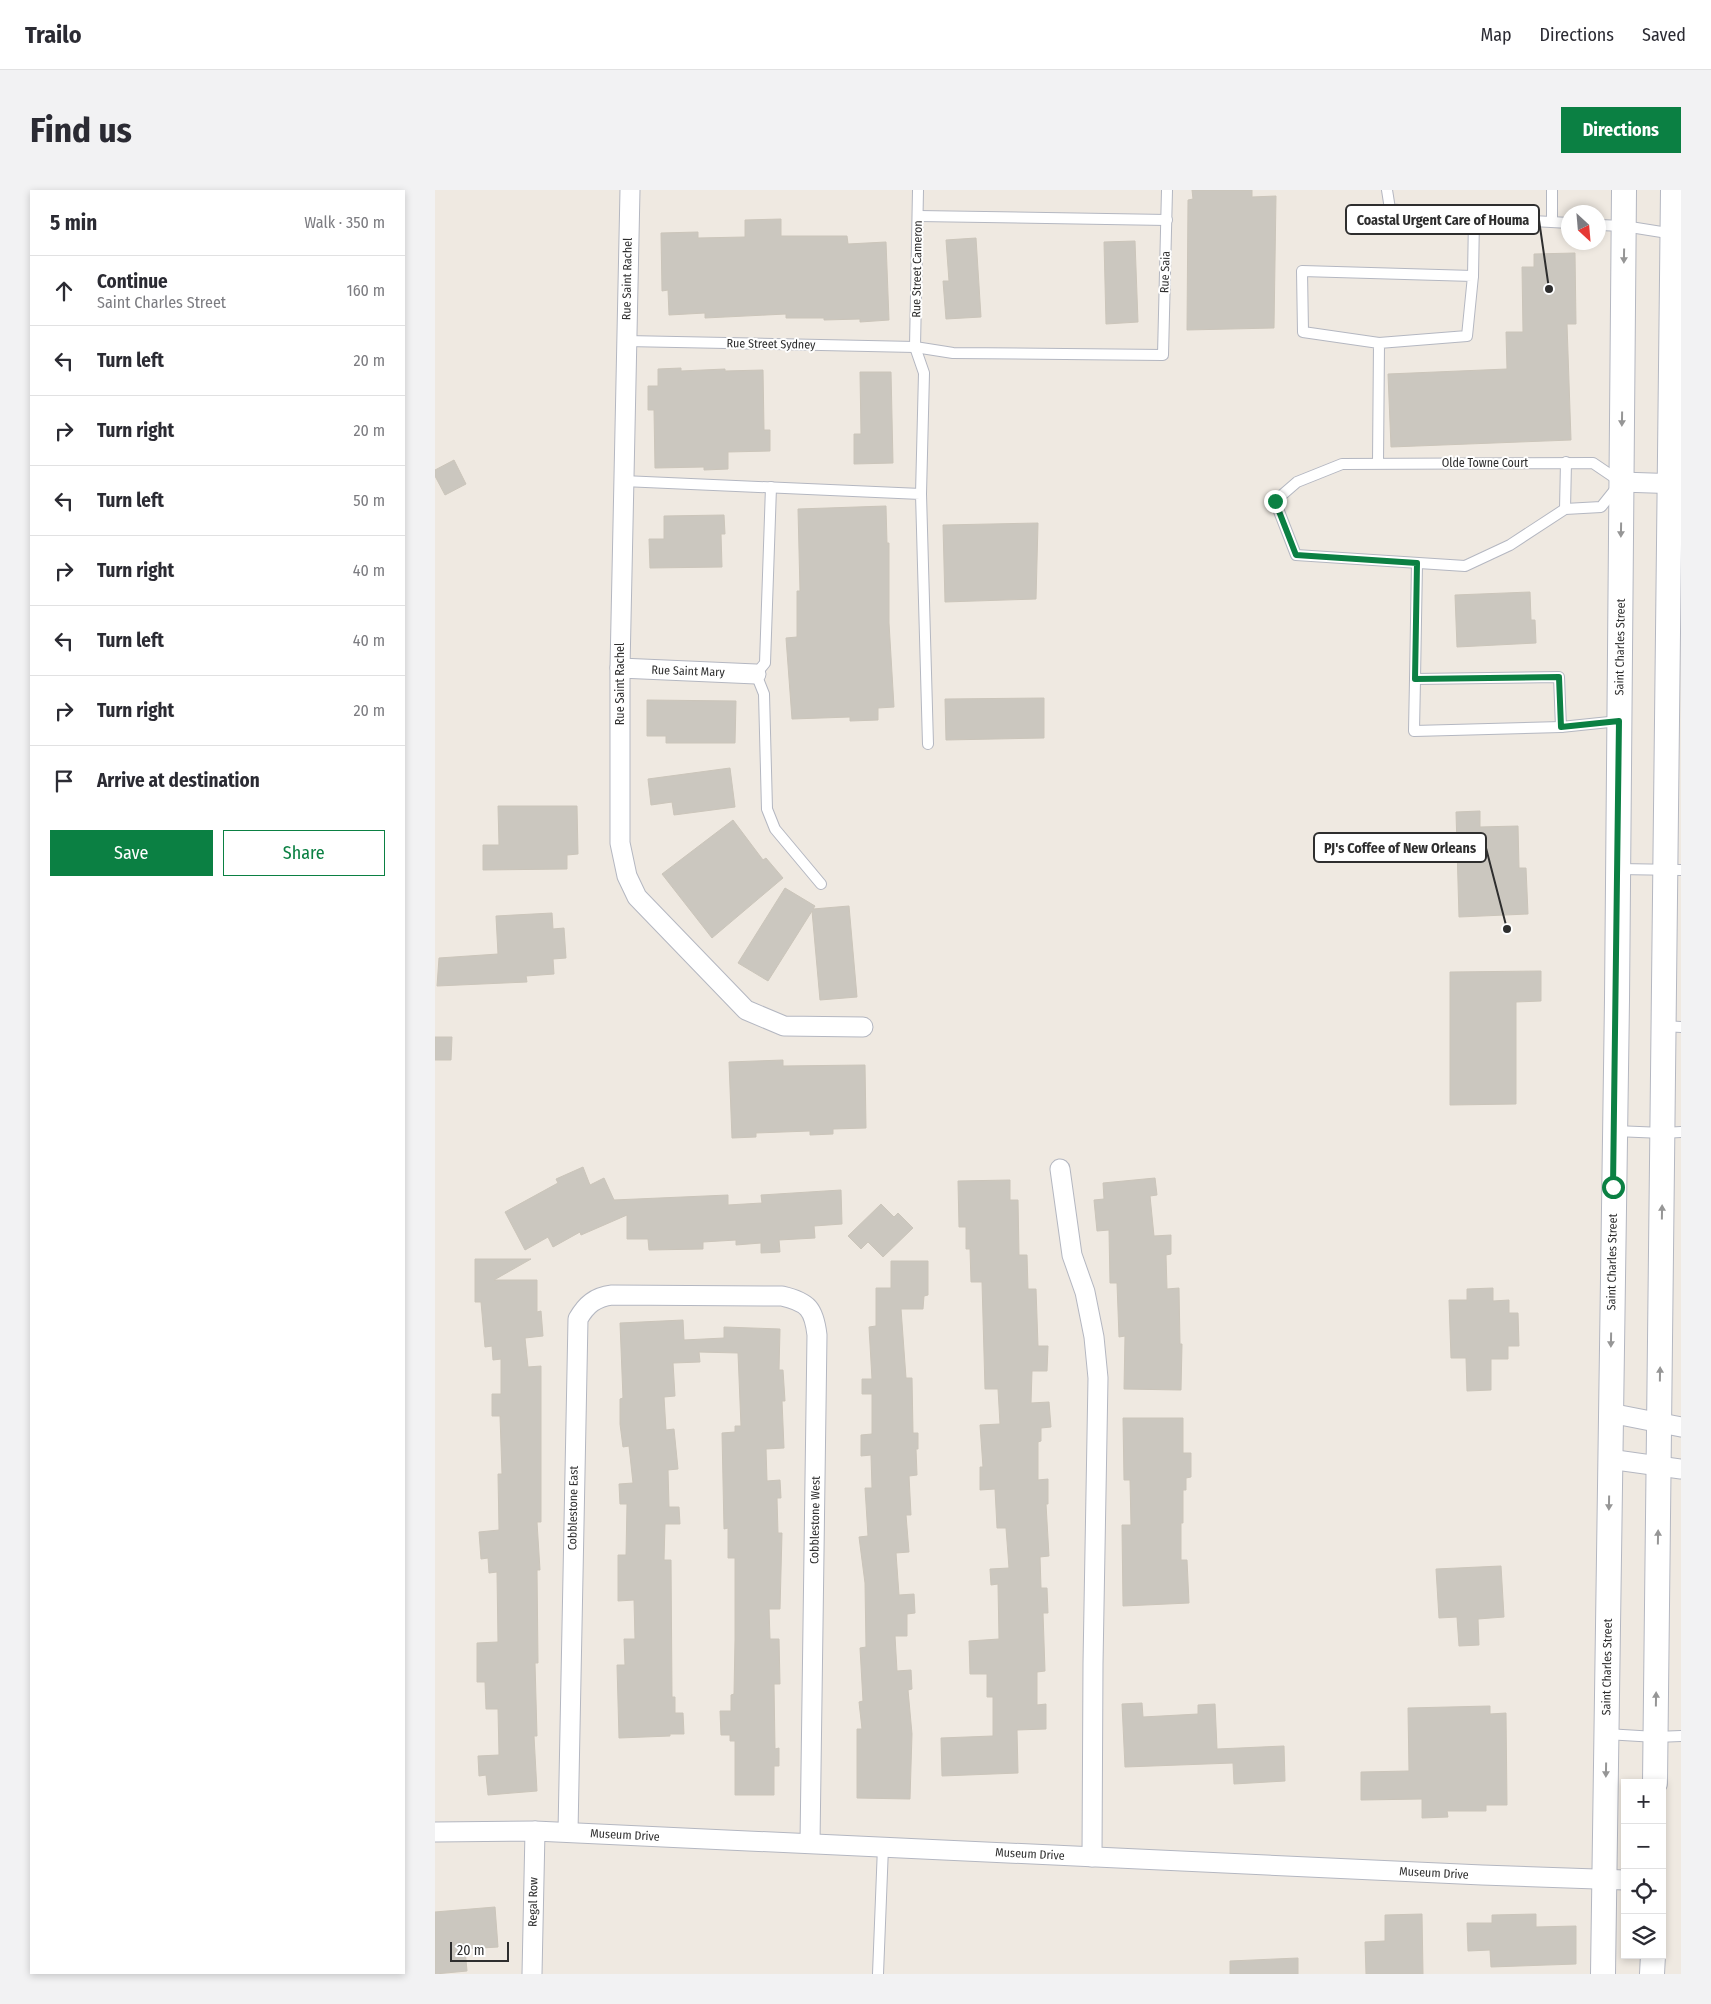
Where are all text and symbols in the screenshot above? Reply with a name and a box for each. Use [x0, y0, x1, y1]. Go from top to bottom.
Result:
text: Trailo [25, 21, 82, 49]
text: Map [1480, 24, 1512, 46]
text: Directions [1540, 24, 1614, 46]
text: Saved [1642, 24, 1686, 46]
button: Directions [1561, 107, 1681, 153]
text: Find us [30, 109, 132, 151]
callout: Coastal Urgent Care of Houma [1346, 205, 1539, 234]
north arrow [1561, 205, 1606, 250]
text: 5 min [50, 210, 97, 236]
text: Coastal Urgent Care of Houma [1357, 212, 1529, 229]
text: Walk · 350 m [304, 213, 385, 232]
street label: Rue Street Cameron [909, 220, 925, 318]
street label: Rue Saint Rachel [619, 238, 635, 320]
one-way arrow [1619, 248, 1627, 264]
street label: Rue Saia [1157, 251, 1173, 293]
text: Continue [97, 270, 168, 293]
icon: ahead [50, 277, 78, 305]
text: 160 m [346, 281, 385, 300]
text: Saint Charles Street [97, 293, 226, 312]
street label: Rue Street Sydney [726, 336, 816, 352]
icon: left [50, 347, 78, 375]
text: Turn left [97, 349, 164, 372]
text: 20 m [354, 351, 385, 370]
one-way arrow [1618, 411, 1626, 427]
icon: right [50, 417, 78, 445]
text: Turn right [97, 419, 174, 442]
text: 20 m [354, 421, 385, 440]
street label: Olde Towne Court [1442, 456, 1528, 470]
icon: left [50, 487, 78, 515]
text: Turn left [97, 489, 164, 512]
route end [1264, 490, 1287, 513]
text: 50 m [353, 491, 385, 510]
one-way arrow [1617, 523, 1625, 539]
icon: right [50, 557, 78, 585]
text: Turn right [97, 559, 174, 582]
text: 40 m [353, 561, 385, 580]
street label: Saint Charles Street [1612, 598, 1628, 696]
icon: left [50, 627, 78, 655]
text: Turn left [97, 629, 164, 652]
text: 40 m [353, 631, 385, 650]
street label: Rue Saint Rachel [613, 643, 627, 725]
street label: Rue Saint Mary [651, 663, 726, 679]
icon: right [50, 697, 78, 725]
text: Turn right [97, 699, 174, 722]
text: 20 m [354, 701, 385, 720]
icon: arrive [50, 767, 78, 795]
text: Arrive at destination [97, 769, 260, 792]
button: Save [50, 830, 213, 876]
button: Share [223, 830, 385, 876]
callout: PJ's Coffee of New Orleans [1314, 833, 1486, 862]
text: PJ's Coffee of New Orleans [1324, 840, 1476, 857]
route start [1602, 1176, 1625, 1199]
one-way arrow [1658, 1203, 1666, 1219]
street label: Saint Charles Street [1604, 1213, 1620, 1311]
one-way arrow [1607, 1333, 1615, 1349]
one-way arrow [1656, 1366, 1664, 1382]
street label: Cobblestone East [565, 1466, 581, 1550]
street label: Cobblestone West [807, 1476, 823, 1564]
one-way arrow [1605, 1495, 1613, 1511]
one-way arrow [1654, 1528, 1662, 1544]
street label: Saint Charles Street [1599, 1618, 1615, 1716]
one-way arrow [1652, 1691, 1660, 1707]
one-way arrow [1602, 1763, 1610, 1779]
map controls [1621, 1779, 1666, 1959]
button: + [1621, 1779, 1666, 1824]
button: − [1621, 1824, 1666, 1869]
street label: Museum Drive [590, 1826, 660, 1844]
street label: Museum Drive [995, 1845, 1065, 1863]
street label: Museum Drive [1399, 1864, 1469, 1882]
button: locate [1621, 1869, 1666, 1914]
street label: Regal Row [526, 1877, 540, 1927]
button: layers [1621, 1914, 1666, 1959]
scale bar [450, 1939, 509, 1962]
text: 20 m [457, 1942, 485, 1959]

